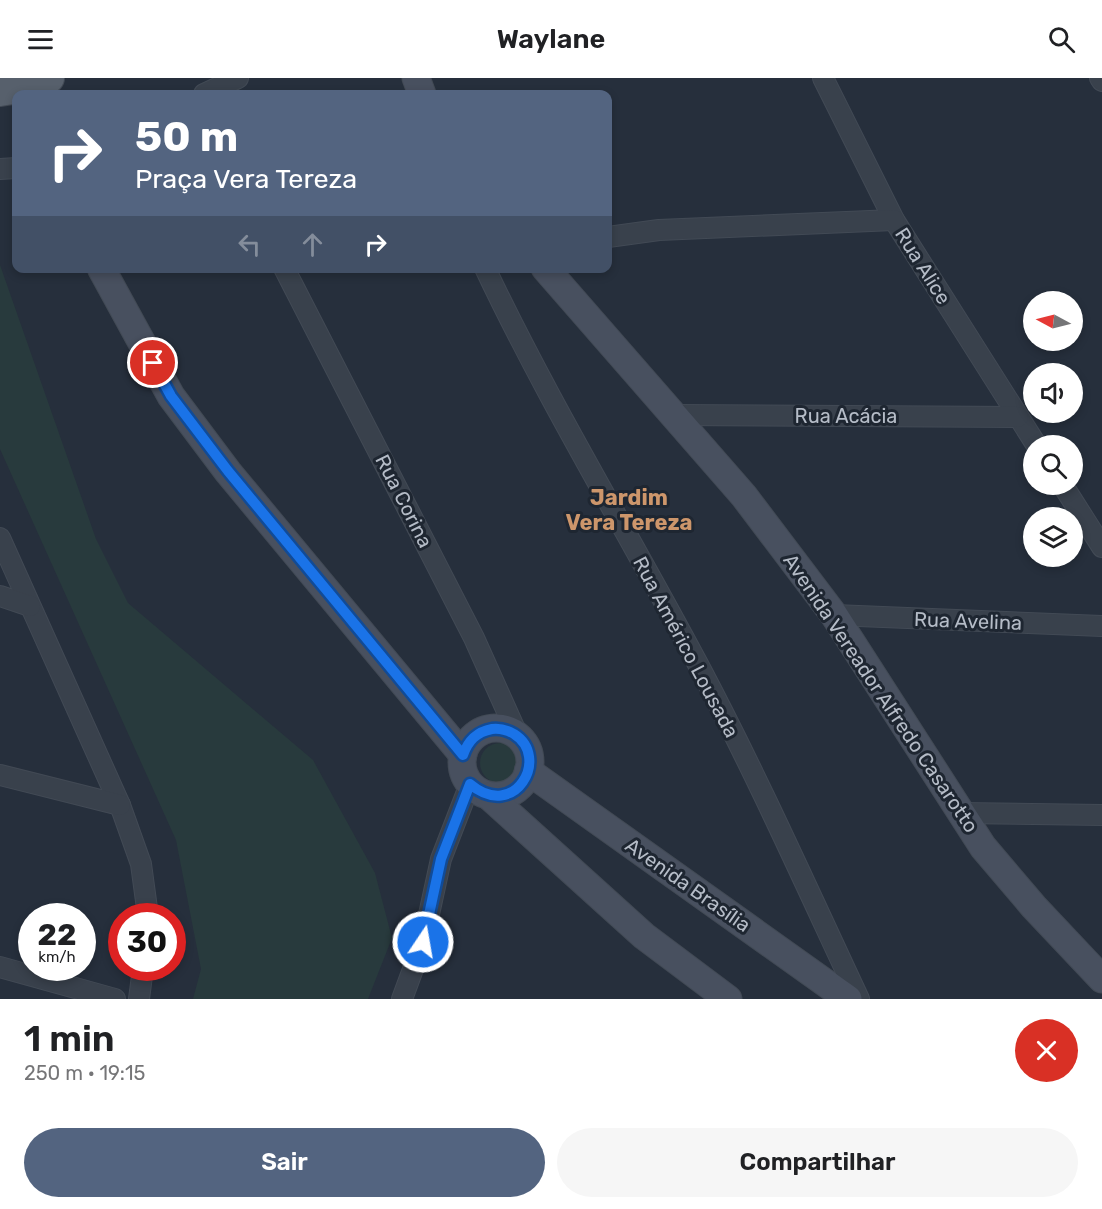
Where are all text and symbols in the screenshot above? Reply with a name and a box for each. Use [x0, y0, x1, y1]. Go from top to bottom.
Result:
icon: menu [24, 23, 57, 56]
text: Waylane [497, 23, 605, 55]
icon: search [1045, 23, 1078, 56]
text: 50 m [135, 112, 238, 162]
icon: right [36, 114, 114, 192]
text: Praça Vera Tereza [135, 163, 357, 195]
street label: Rua Alice [890, 223, 956, 309]
icon: left [233, 228, 266, 261]
icon: ahead [296, 228, 329, 261]
icon: right [359, 228, 392, 261]
north arrow [1023, 291, 1083, 351]
map controls [1023, 291, 1083, 567]
pin [127, 337, 178, 388]
icon: arrive [136, 346, 169, 379]
button: sound [1023, 363, 1083, 423]
street label: Rua Acácia [795, 404, 897, 428]
button: search [1023, 435, 1083, 495]
street label: Rua Corina [370, 450, 438, 552]
district label: Jardim Vera Tereza [565, 484, 693, 536]
button: layers [1023, 507, 1083, 567]
street label: Avenida Vereador Alfredo Casarotto [778, 549, 984, 837]
street label: Rua Américo Lousada [628, 552, 744, 742]
street label: Rua Avelina [914, 607, 1022, 635]
street label: Avenida Brasília [621, 833, 755, 937]
speed limit sign: 30 [108, 903, 186, 981]
position arrow [391, 910, 455, 974]
text: 22 [38, 917, 77, 953]
text: km/h [38, 948, 76, 966]
text: 1 min [24, 1017, 115, 1060]
button: close [1015, 1019, 1078, 1082]
text: 250 m · 19:15 [24, 1061, 145, 1085]
button: Sair [24, 1128, 545, 1197]
button: Compartilhar [557, 1128, 1078, 1197]

